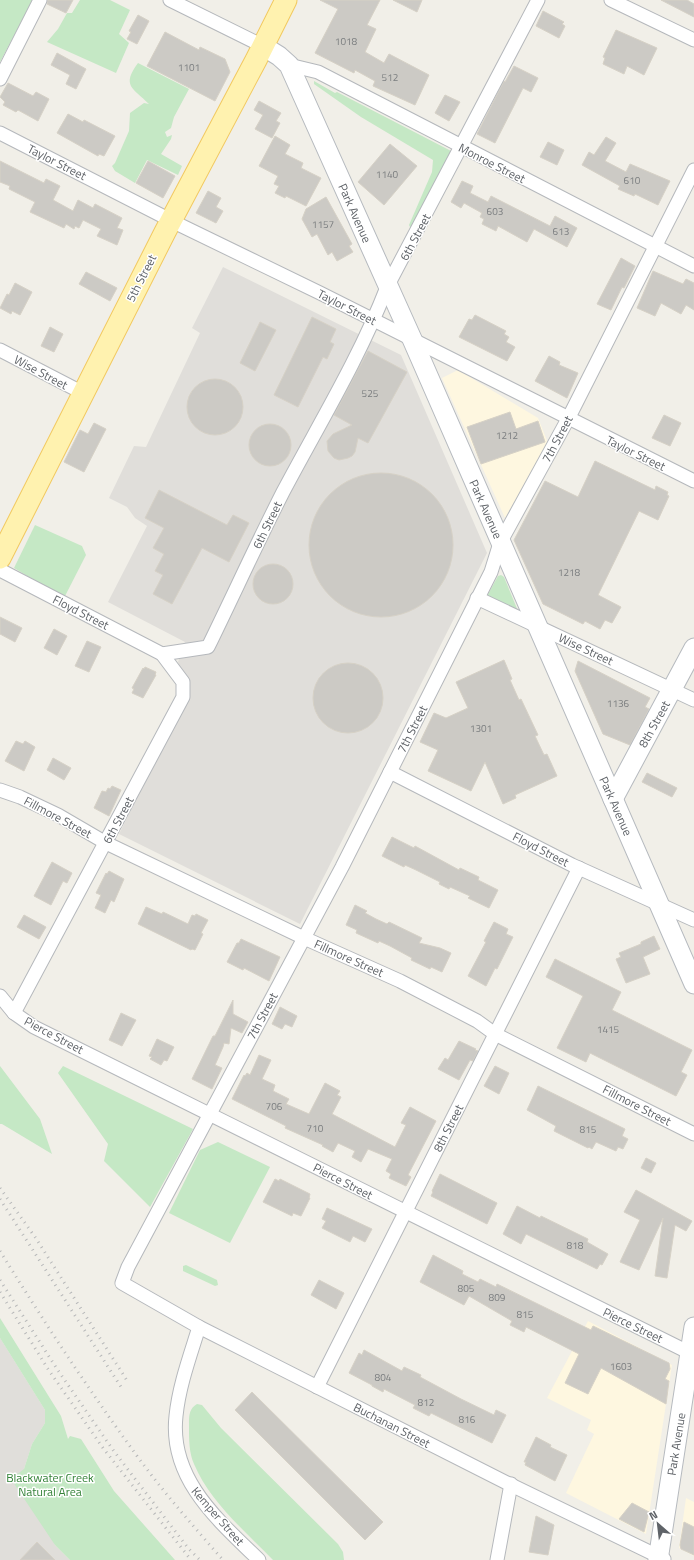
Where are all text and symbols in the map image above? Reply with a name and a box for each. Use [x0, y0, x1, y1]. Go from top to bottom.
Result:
house number: 1018 [335, 34, 358, 49]
house number: 1101 [178, 60, 200, 75]
house number: 512 [382, 70, 398, 85]
street label: Monroe Street [455, 138, 529, 188]
street label: Taylor Street [24, 139, 90, 185]
house number: 1140 [376, 167, 399, 182]
house number: 610 [624, 173, 641, 188]
street label: Park Avenue [333, 180, 377, 246]
house number: 603 [487, 204, 503, 219]
street label: 6th Street [395, 209, 436, 264]
house number: 1157 [312, 217, 334, 232]
house number: 613 [553, 224, 569, 239]
street label: 5th Street [121, 250, 161, 305]
street label: Taylor Street [314, 284, 380, 330]
street label: Wise Street [11, 350, 72, 394]
house number: 525 [362, 386, 379, 401]
street label: 7th Street [537, 411, 578, 466]
house number: 1212 [496, 428, 518, 443]
street label: Taylor Street [603, 430, 670, 476]
street label: Park Avenue [464, 476, 508, 542]
street label: 6th Street [247, 497, 287, 552]
house number: 1218 [558, 565, 581, 580]
street label: Floyd Street [50, 590, 113, 635]
street label: Wise Street [555, 628, 617, 670]
house number: 1136 [607, 696, 630, 711]
street label: 8th Street [633, 696, 675, 751]
street label: 7th Street [392, 701, 432, 756]
house number: 1301 [470, 721, 492, 736]
street label: Park Avenue [594, 773, 638, 839]
street label: Fillmore Street [21, 791, 96, 843]
street label: 6th Street [98, 792, 139, 847]
street label: Floyd Street [510, 827, 573, 872]
street label: Fillmore Street [311, 934, 388, 982]
street label: 7th Street [242, 988, 283, 1043]
street label: Pierce Street [21, 1011, 88, 1059]
house number: 1415 [597, 1022, 620, 1037]
street label: Fillmore Street [599, 1080, 675, 1131]
house number: 706 [266, 1099, 283, 1114]
street label: 8th Street [428, 1100, 468, 1155]
house number: 710 [307, 1121, 324, 1136]
house number: 815 [580, 1122, 597, 1137]
street label: Pierce Street [310, 1158, 377, 1204]
house number: 818 [567, 1238, 584, 1253]
house number: 805 [458, 1281, 475, 1296]
house number: 809 [489, 1290, 506, 1305]
street label: Pierce Street [600, 1302, 667, 1348]
house number: 815 [517, 1307, 534, 1322]
house number: 1603 [610, 1359, 632, 1374]
house number: 804 [375, 1370, 392, 1385]
house number: 812 [418, 1395, 434, 1410]
street label: Buchanan Street [350, 1397, 434, 1453]
street label: Park Avenue [662, 1411, 690, 1477]
house number: 816 [459, 1412, 476, 1427]
park label: Blackwater Creek Natural Area [6, 1468, 94, 1501]
street label: Kemper Street [187, 1482, 250, 1550]
north arrow [638, 1504, 678, 1544]
text: N [646, 1506, 660, 1524]

